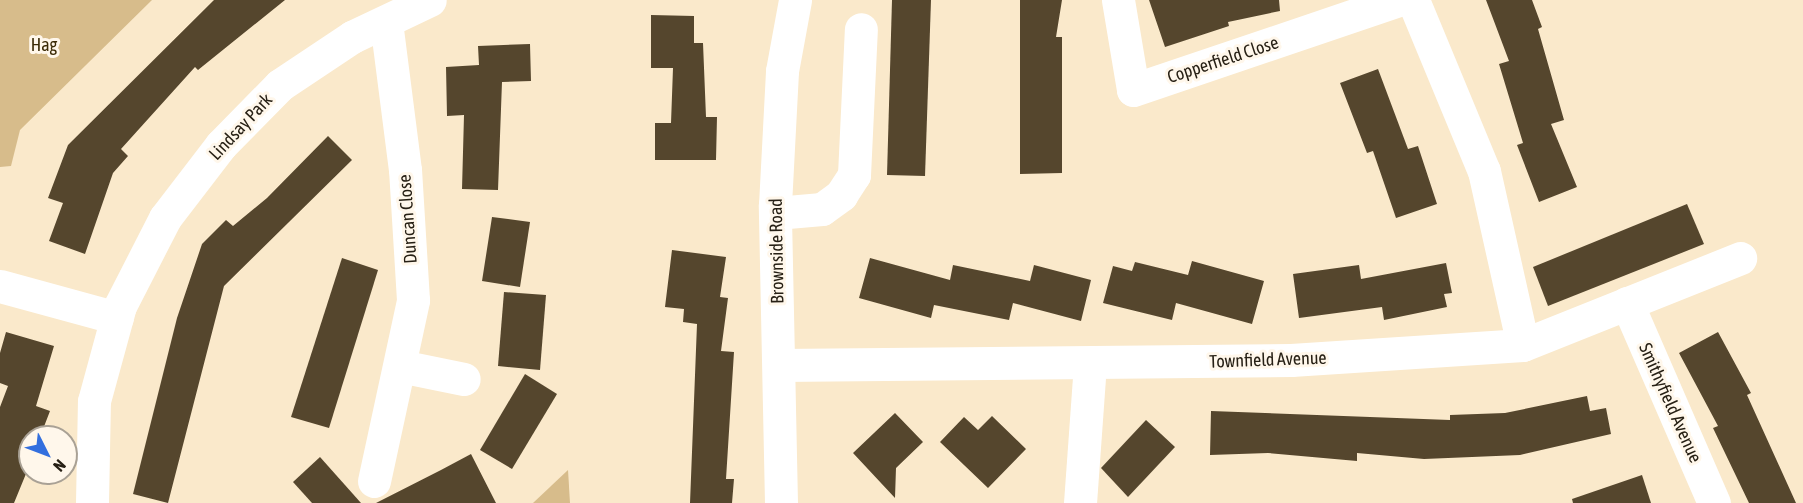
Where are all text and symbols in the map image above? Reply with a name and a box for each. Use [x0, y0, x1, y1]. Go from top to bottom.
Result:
street label: Copperfield Close [1165, 32, 1281, 88]
park label: Hag [31, 34, 57, 56]
street label: Lindsay Park [205, 89, 277, 165]
street label: Duncan Close [394, 174, 422, 264]
street label: Brownside Road [765, 198, 789, 304]
street label: Smithyfield Avenue [1634, 340, 1706, 466]
street label: Townfield Avenue [1209, 347, 1327, 373]
north arrow [18, 425, 78, 485]
text: N [50, 456, 70, 475]

